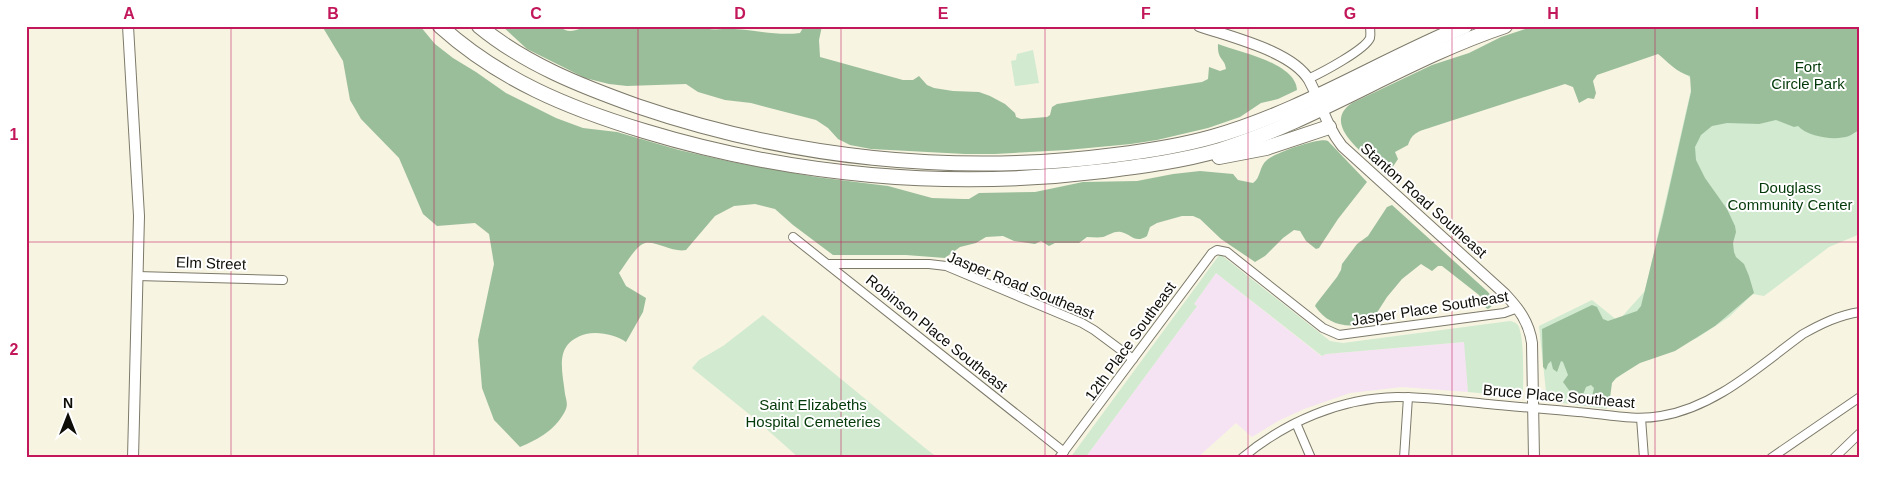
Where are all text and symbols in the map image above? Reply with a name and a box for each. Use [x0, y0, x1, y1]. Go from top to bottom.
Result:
text: A [123, 5, 135, 22]
text: B [327, 5, 339, 22]
text: C [530, 5, 542, 22]
text: D [734, 5, 746, 22]
text: E [938, 5, 949, 22]
text: F [1141, 5, 1151, 22]
text: G [1344, 5, 1356, 22]
text: H [1547, 5, 1559, 22]
text: I [1755, 5, 1759, 22]
park label: Fort Circle Park [1771, 58, 1845, 92]
text: 1 [10, 126, 19, 143]
street label: Stanton Road Southeast [1358, 139, 1491, 262]
park label: Douglass Community Center [1727, 179, 1853, 213]
street label: Jasper Road Southeast [945, 248, 1098, 323]
street label: Elm Street [176, 253, 247, 273]
street label: Robinson Place Southeast [863, 271, 1012, 396]
street label: 12th Place Southeast [1081, 278, 1179, 404]
street label: Jasper Place Southeast [1350, 287, 1510, 329]
text: 2 [10, 341, 19, 358]
street label: Bruce Place Southeast [1482, 381, 1637, 411]
north arrow [42, 392, 92, 442]
text: N [63, 395, 73, 411]
park label: Saint Elizabeths Hospital Cemeteries [745, 396, 881, 430]

